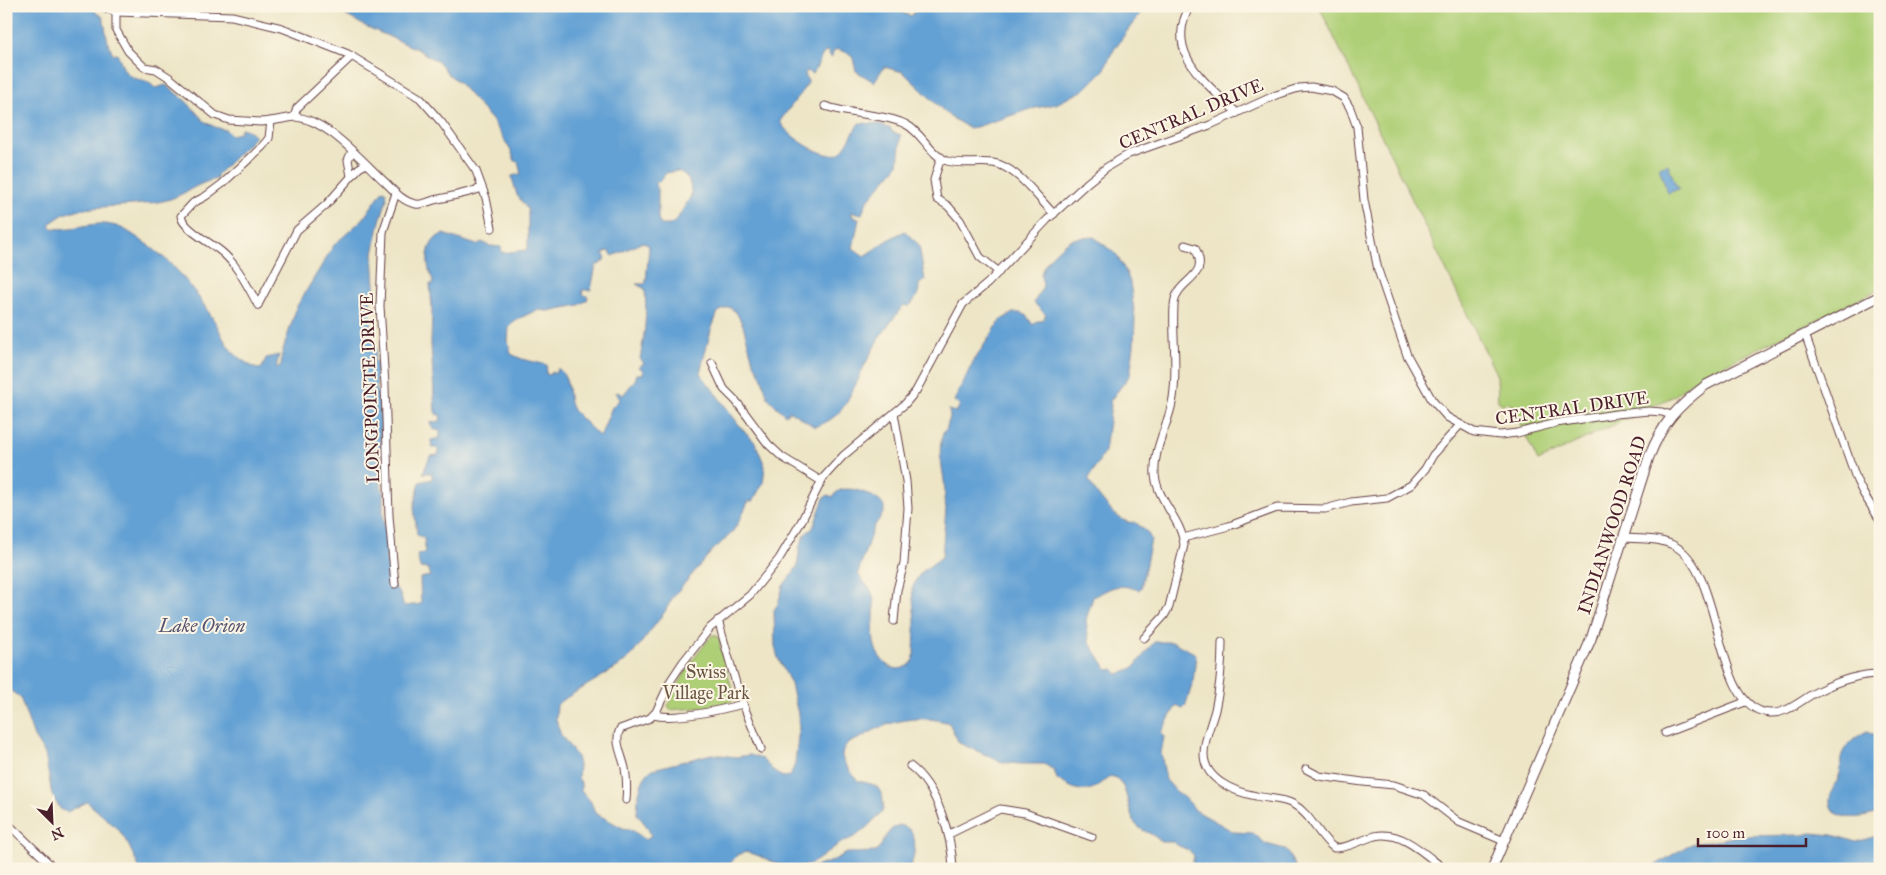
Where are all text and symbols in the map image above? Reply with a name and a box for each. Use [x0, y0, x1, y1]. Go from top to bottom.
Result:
street label: CENTRAL DRIVE [1116, 74, 1267, 154]
street label: LONGPOINTE DRIVE [356, 292, 384, 484]
street label: CENTRAL DRIVE [1494, 386, 1650, 430]
street label: INDIANWOOD ROAD [1573, 433, 1651, 617]
water label: Lake Orion [158, 614, 245, 637]
park label: Swiss Village Park [661, 661, 750, 705]
north arrow [28, 798, 78, 848]
scale bar [1698, 815, 1806, 847]
text: N [48, 823, 66, 844]
text: 100 m [1706, 824, 1746, 842]

